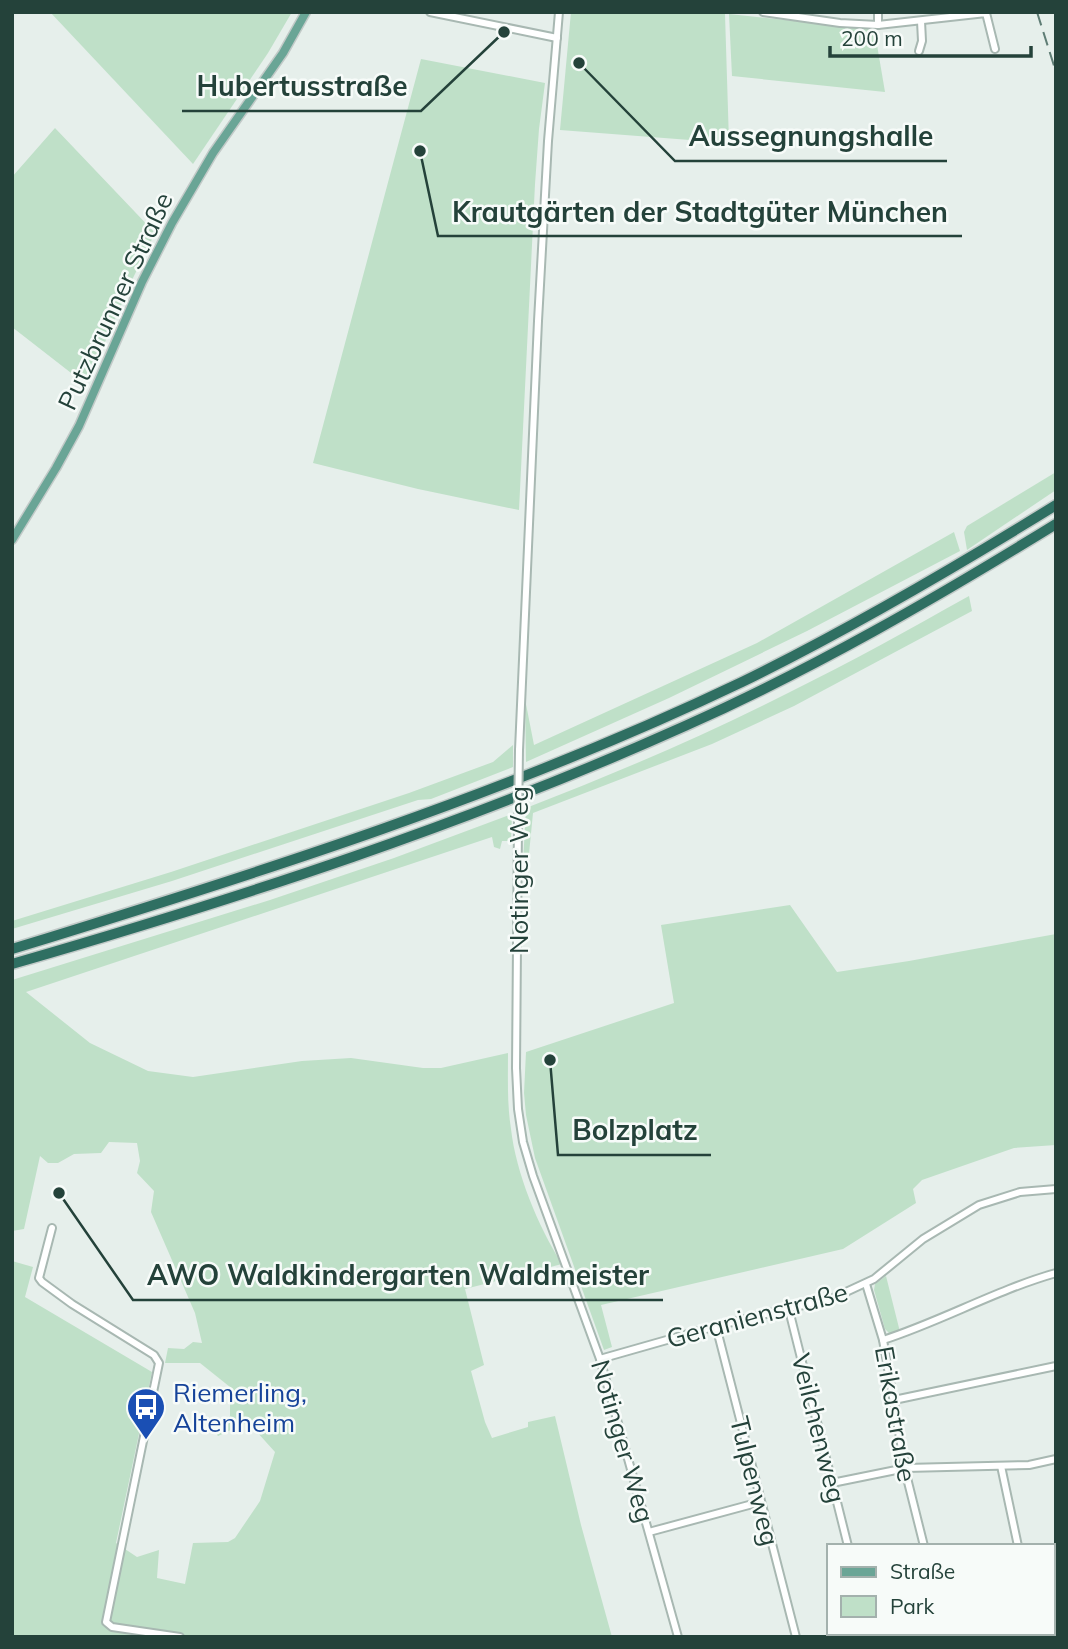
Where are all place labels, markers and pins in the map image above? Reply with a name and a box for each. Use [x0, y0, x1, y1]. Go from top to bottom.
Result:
callout: Hubertusstraße [182, 62, 421, 111]
callout: Aussegnungshalle [675, 112, 947, 161]
callout: Krautgärten der Stadtgüter München [438, 187, 962, 236]
callout: Bolzplatz [558, 1106, 711, 1155]
callout: AWO Waldkindergarten Waldmeister [133, 1251, 663, 1300]
place label: Riemerling, Altenheim [173, 1376, 307, 1439]
bus stop icon: Riemerling, Altenheim [125, 1386, 167, 1441]

